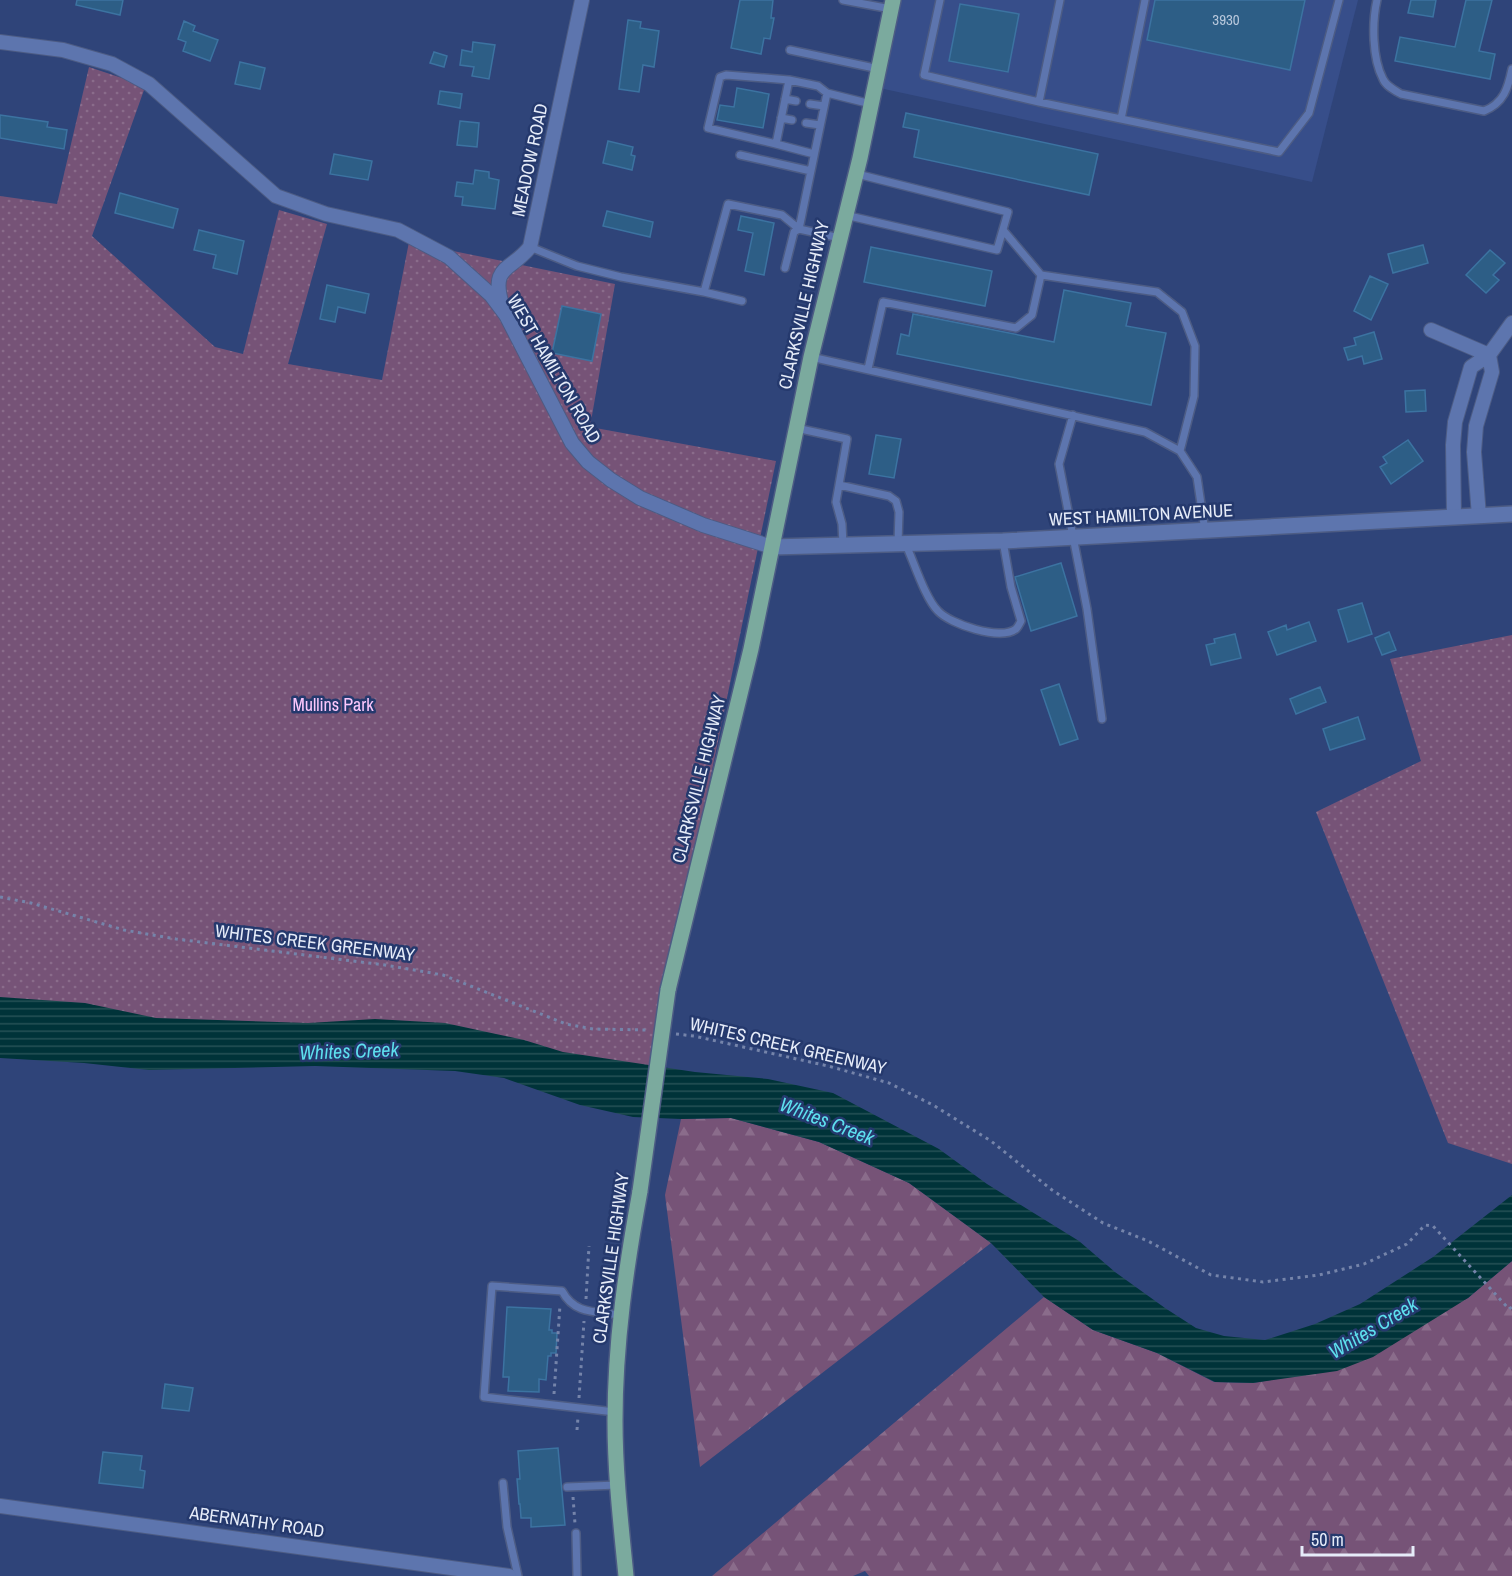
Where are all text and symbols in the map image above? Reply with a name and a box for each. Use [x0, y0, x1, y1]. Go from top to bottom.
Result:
house number: 3930 [1212, 9, 1240, 30]
street label: MEADOW ROAD [505, 101, 554, 219]
street label: CLARKSVILLE HIGHWAY [772, 218, 835, 392]
street label: WEST HAMILTON ROAD [502, 290, 607, 448]
street label: WEST HAMILTON AVENUE [1048, 497, 1234, 532]
park label: Mullins Park [292, 692, 374, 717]
street label: CLARKSVILLE HIGHWAY [666, 692, 732, 865]
street label: WHITES CREEK GREENWAY [214, 918, 416, 967]
street label: WHITES CREEK GREENWAY [687, 1011, 889, 1080]
water label: Whites Creek [299, 1035, 400, 1066]
water label: Whites Creek [776, 1090, 879, 1151]
street label: CLARKSVILLE HIGHWAY [586, 1171, 635, 1345]
water label: Whites Creek [1323, 1290, 1423, 1365]
street label: ABERNATHY ROAD [187, 1500, 326, 1543]
scale bar [1302, 1519, 1413, 1557]
text: 50 m [1311, 1527, 1344, 1552]

